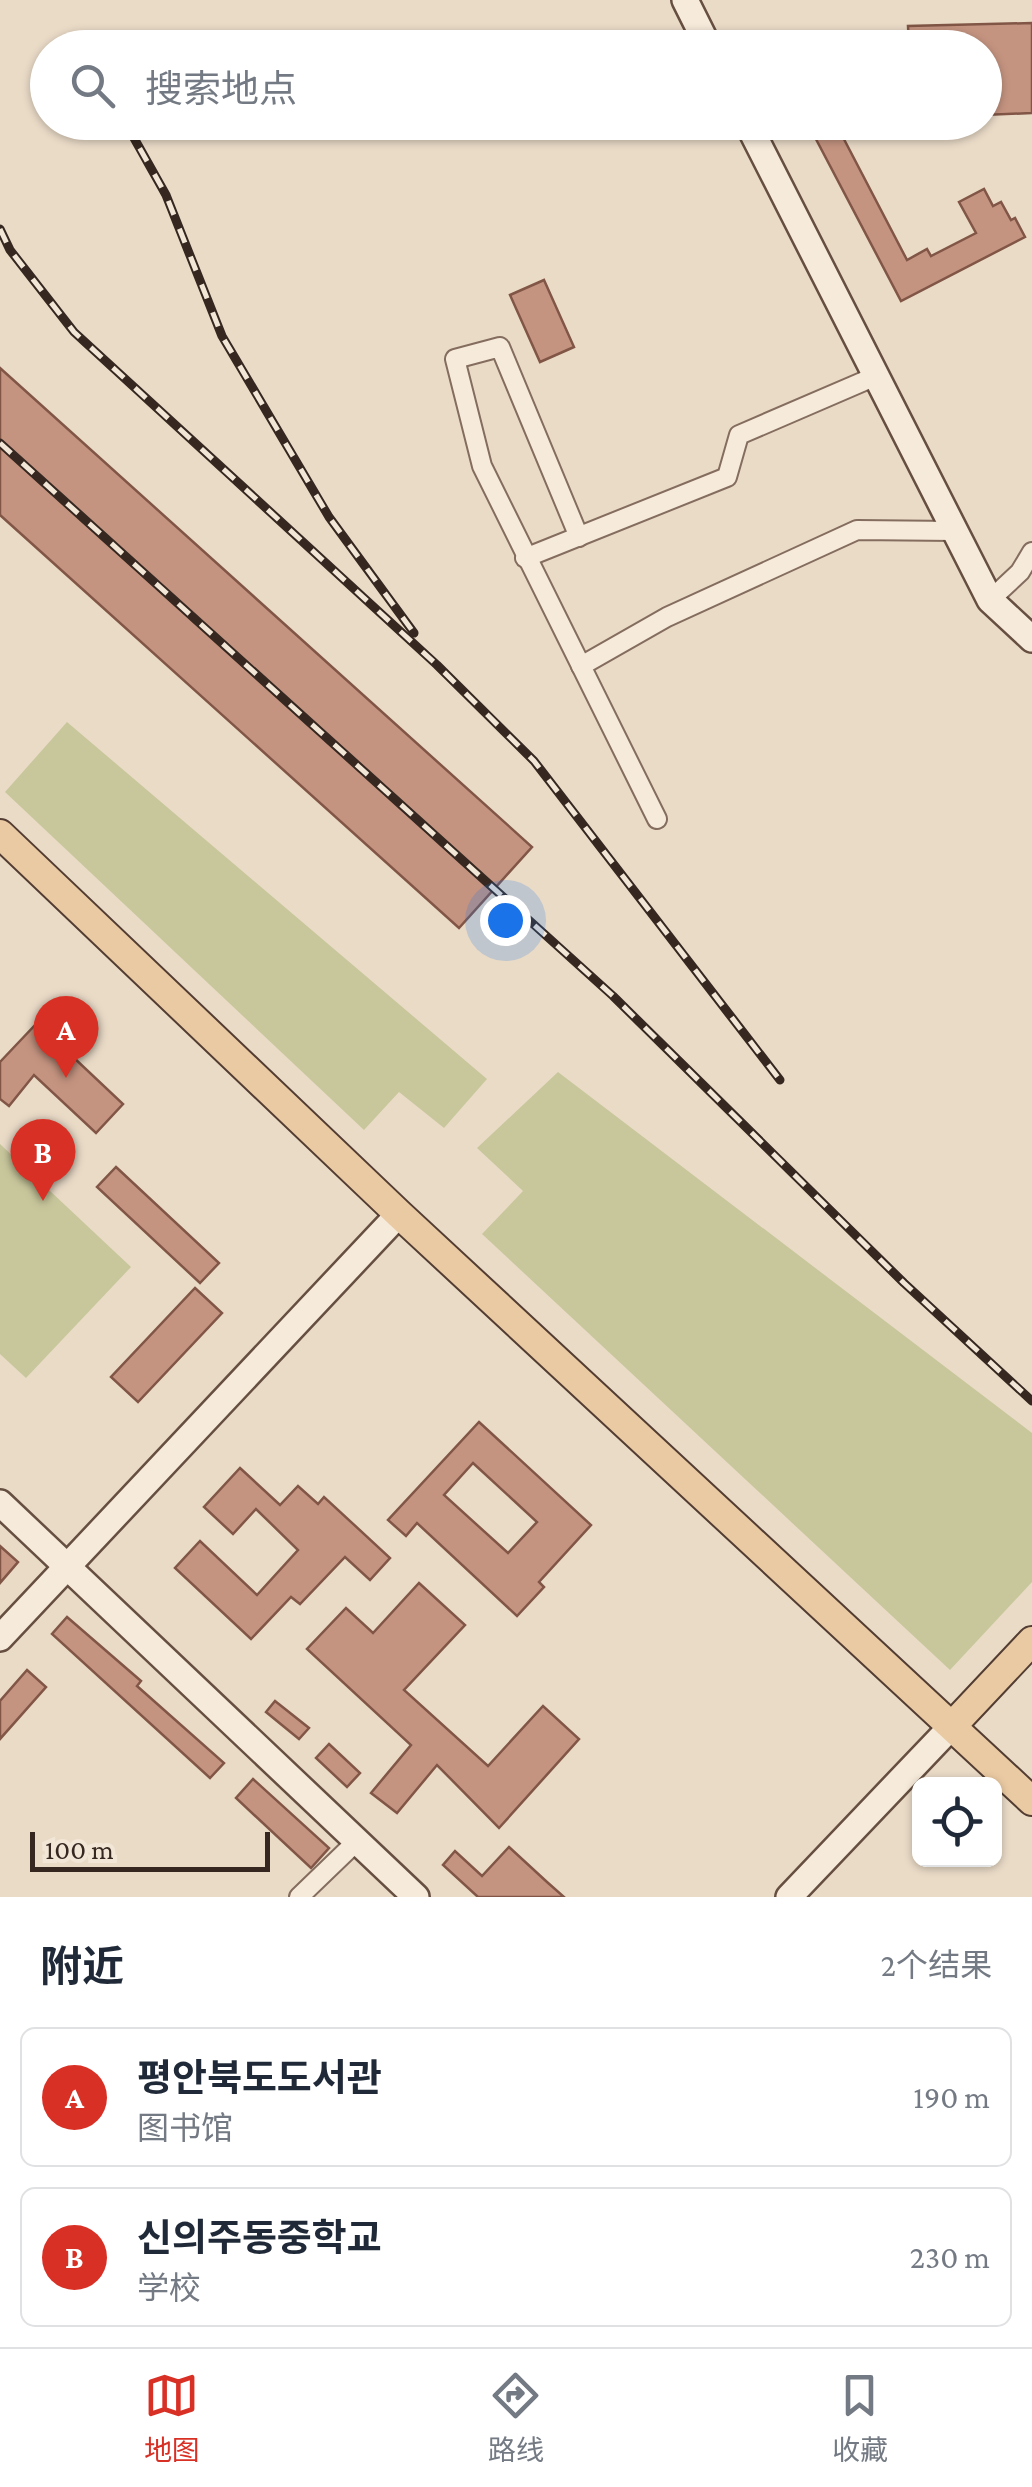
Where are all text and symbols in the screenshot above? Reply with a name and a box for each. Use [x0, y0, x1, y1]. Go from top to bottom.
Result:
search box [30, 30, 1002, 140]
icon: search [65, 58, 120, 113]
text: 搜索地点 [145, 68, 297, 110]
your location [480, 895, 531, 946]
pin: A [34, 996, 98, 1078]
pin: B [10, 1118, 76, 1201]
map controls [912, 1777, 1002, 1867]
button: locate [912, 1777, 1002, 1867]
scale bar [30, 1827, 270, 1872]
text: 100 m [45, 1834, 114, 1865]
text: 附近 [40, 1943, 124, 1990]
text: 2个结果 [881, 1947, 992, 1983]
text: 평안북도도서관 [137, 2057, 382, 2099]
text: A [65, 2079, 84, 2115]
text: 190 m [913, 2079, 990, 2115]
text: 图书馆 [137, 2110, 233, 2146]
text: 신의주동중학교 [137, 2217, 382, 2259]
text: B [65, 2239, 84, 2275]
text: 230 m [910, 2239, 990, 2275]
text: 学校 [137, 2270, 201, 2306]
tab: 地图 [144, 2368, 200, 2468]
tab: 路线 [488, 2368, 544, 2468]
tab: 收藏 [832, 2368, 888, 2468]

